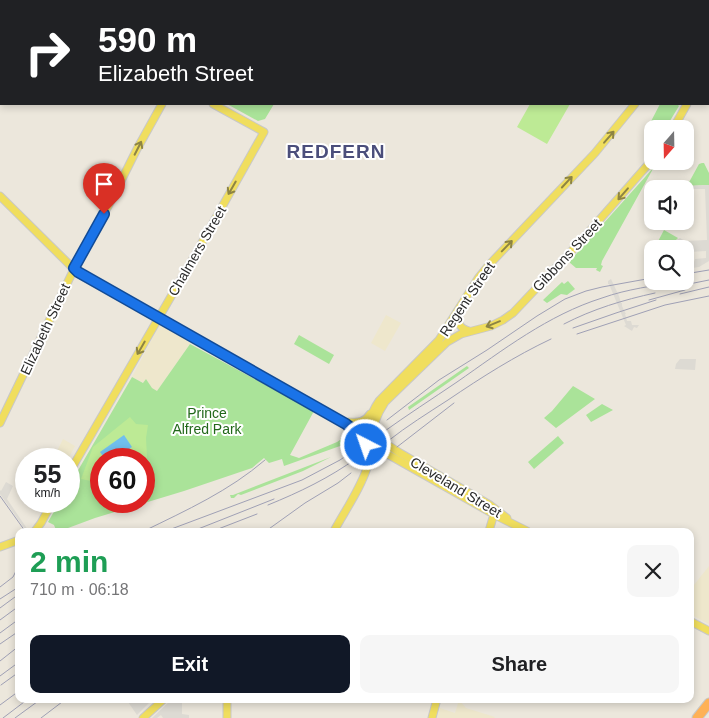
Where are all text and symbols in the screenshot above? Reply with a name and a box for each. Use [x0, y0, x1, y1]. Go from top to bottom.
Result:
icon: right [15, 20, 80, 85]
text: 590 m [98, 20, 197, 59]
text: Elizabeth Street [98, 61, 253, 86]
north arrow [644, 120, 694, 170]
map controls [644, 120, 694, 290]
one-way arrow [603, 130, 615, 143]
one-way arrow [134, 141, 143, 156]
district label: REDFERN [287, 141, 385, 162]
pin [83, 163, 125, 214]
icon: arrive [90, 170, 118, 198]
one-way arrow [561, 176, 573, 189]
button: sound [644, 180, 694, 230]
one-way arrow [227, 181, 237, 195]
one-way arrow [617, 187, 629, 200]
street label: Chalmers Street [165, 203, 229, 299]
street label: Gibbons Street [529, 215, 605, 295]
one-way arrow [501, 240, 513, 252]
button: search [644, 240, 694, 290]
street label: Regent Street [436, 259, 498, 339]
street label: Elizabeth Street [17, 281, 73, 377]
one-way arrow [486, 320, 501, 330]
one-way arrow [136, 341, 146, 355]
park label: Prince Alfred Park [172, 405, 243, 437]
position arrow [339, 418, 391, 470]
speed limit sign: 60 [90, 448, 155, 513]
street label: Cleveland Street [408, 453, 505, 521]
text: 55 [34, 460, 61, 488]
text: km/h [34, 486, 61, 500]
text: 2 min [30, 545, 108, 578]
button: close [627, 545, 679, 597]
text: 710 m · 06:18 [30, 581, 129, 598]
button: Exit [30, 635, 350, 693]
button: Share [360, 635, 679, 693]

